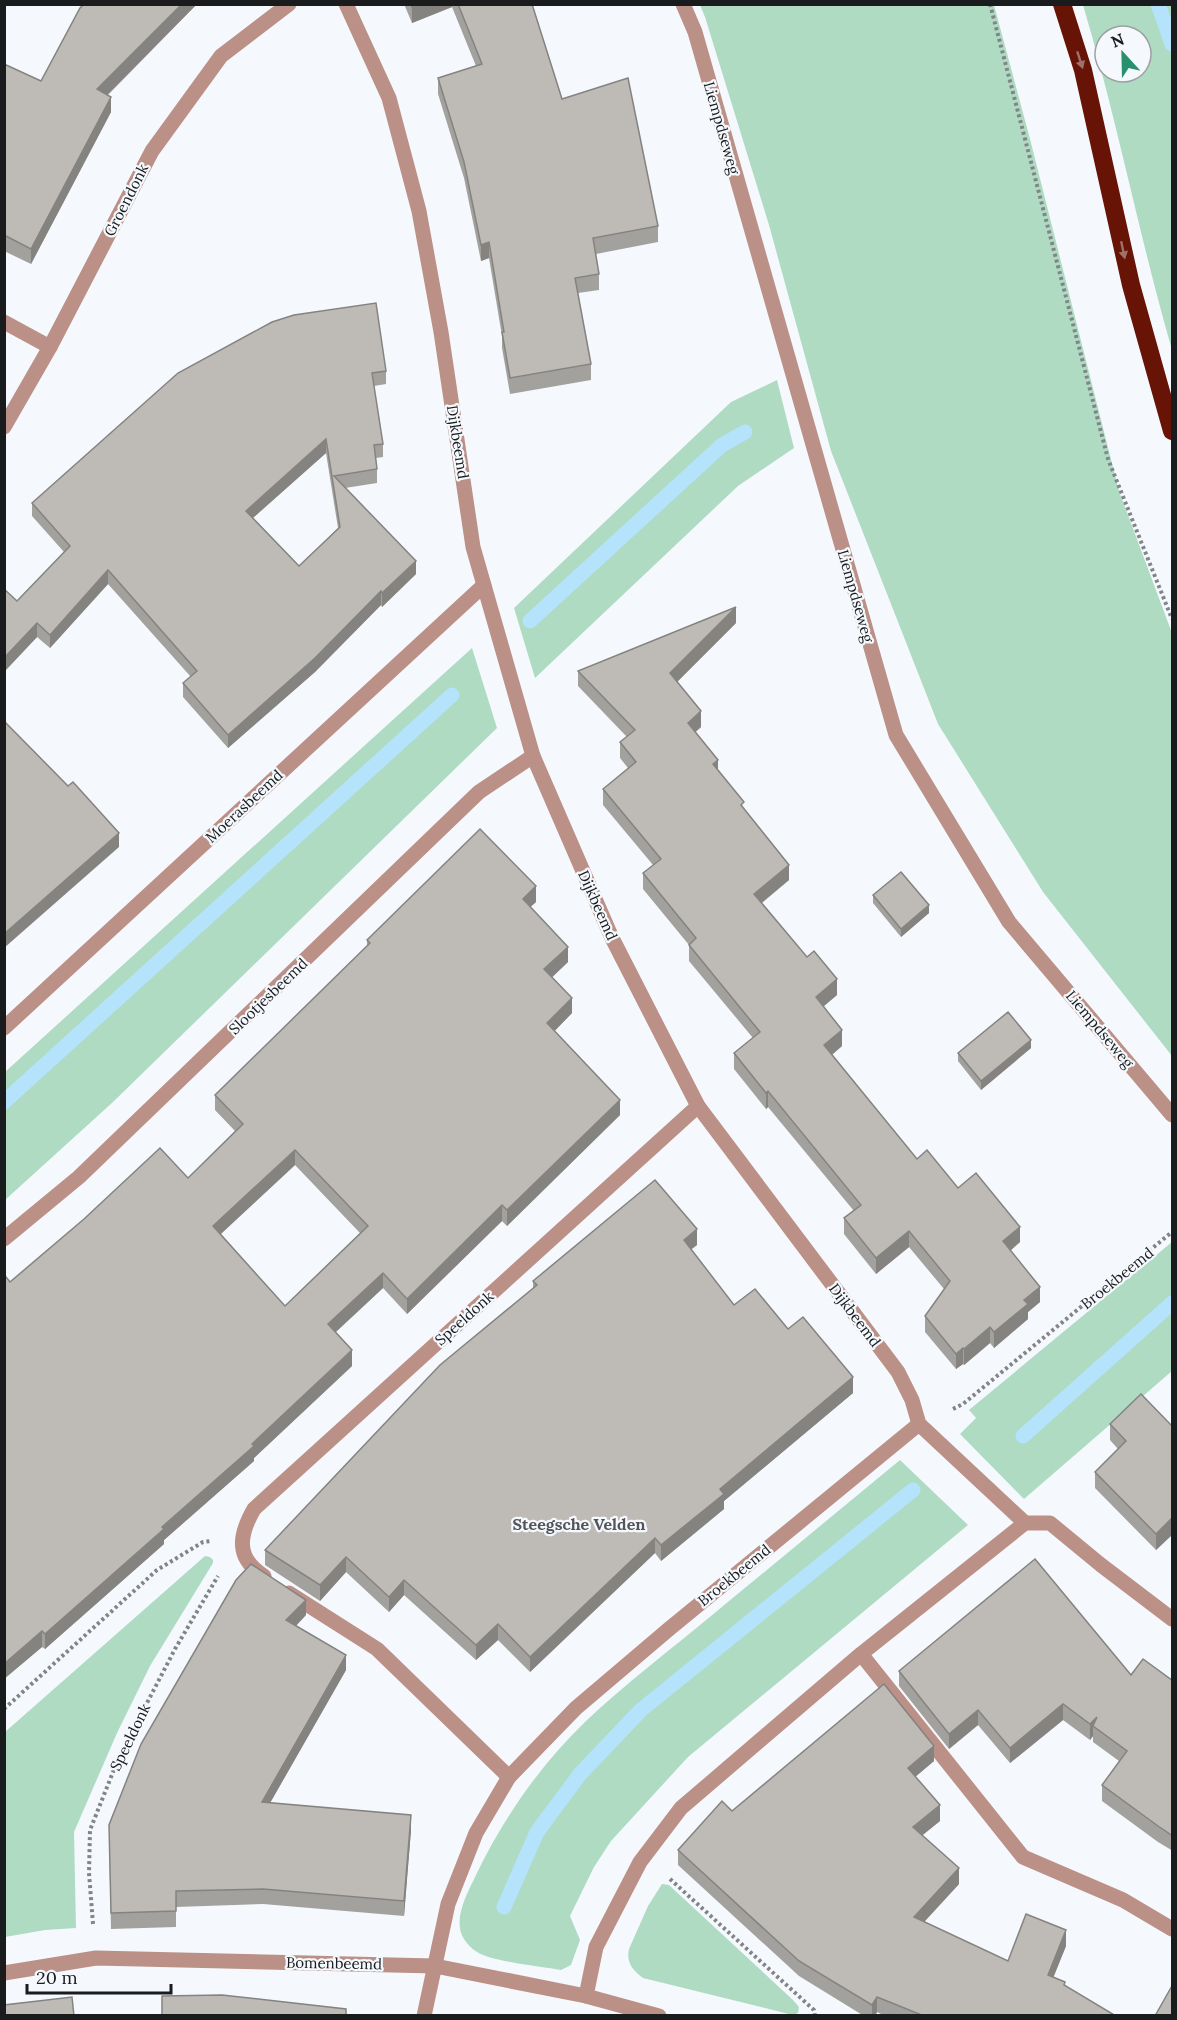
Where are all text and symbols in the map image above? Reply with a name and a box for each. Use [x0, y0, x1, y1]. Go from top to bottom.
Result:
north arrow [1093, 24, 1153, 84]
text: N [1108, 29, 1127, 52]
one-way arrow [1076, 51, 1085, 69]
street label: Liempdseweg [700, 79, 745, 177]
street label: Groendonk [100, 161, 152, 239]
one-way arrow [1119, 241, 1128, 260]
street label: Dijkbeemd [443, 404, 473, 480]
street label: Liempdseweg [834, 547, 879, 645]
street label: Moerasbeemd [201, 765, 287, 847]
street label: Dijkbeemd [574, 867, 622, 943]
street label: Slootjesbeemd [225, 954, 311, 1038]
street label: Liempdseweg [1062, 986, 1138, 1072]
street label: Broekbeemd [1077, 1243, 1157, 1313]
street label: Dijkbeemd [825, 1279, 885, 1351]
street label: Speeldonk [431, 1287, 497, 1349]
district label: Steegsche Velden [513, 1514, 645, 1534]
street label: Broekbeemd [694, 1540, 774, 1610]
street label: Speeldonk [106, 1700, 154, 1774]
street label: Bomenbeemd [286, 1953, 382, 1973]
scale bar [27, 1957, 171, 1995]
text: 20 m [36, 1966, 78, 1989]

